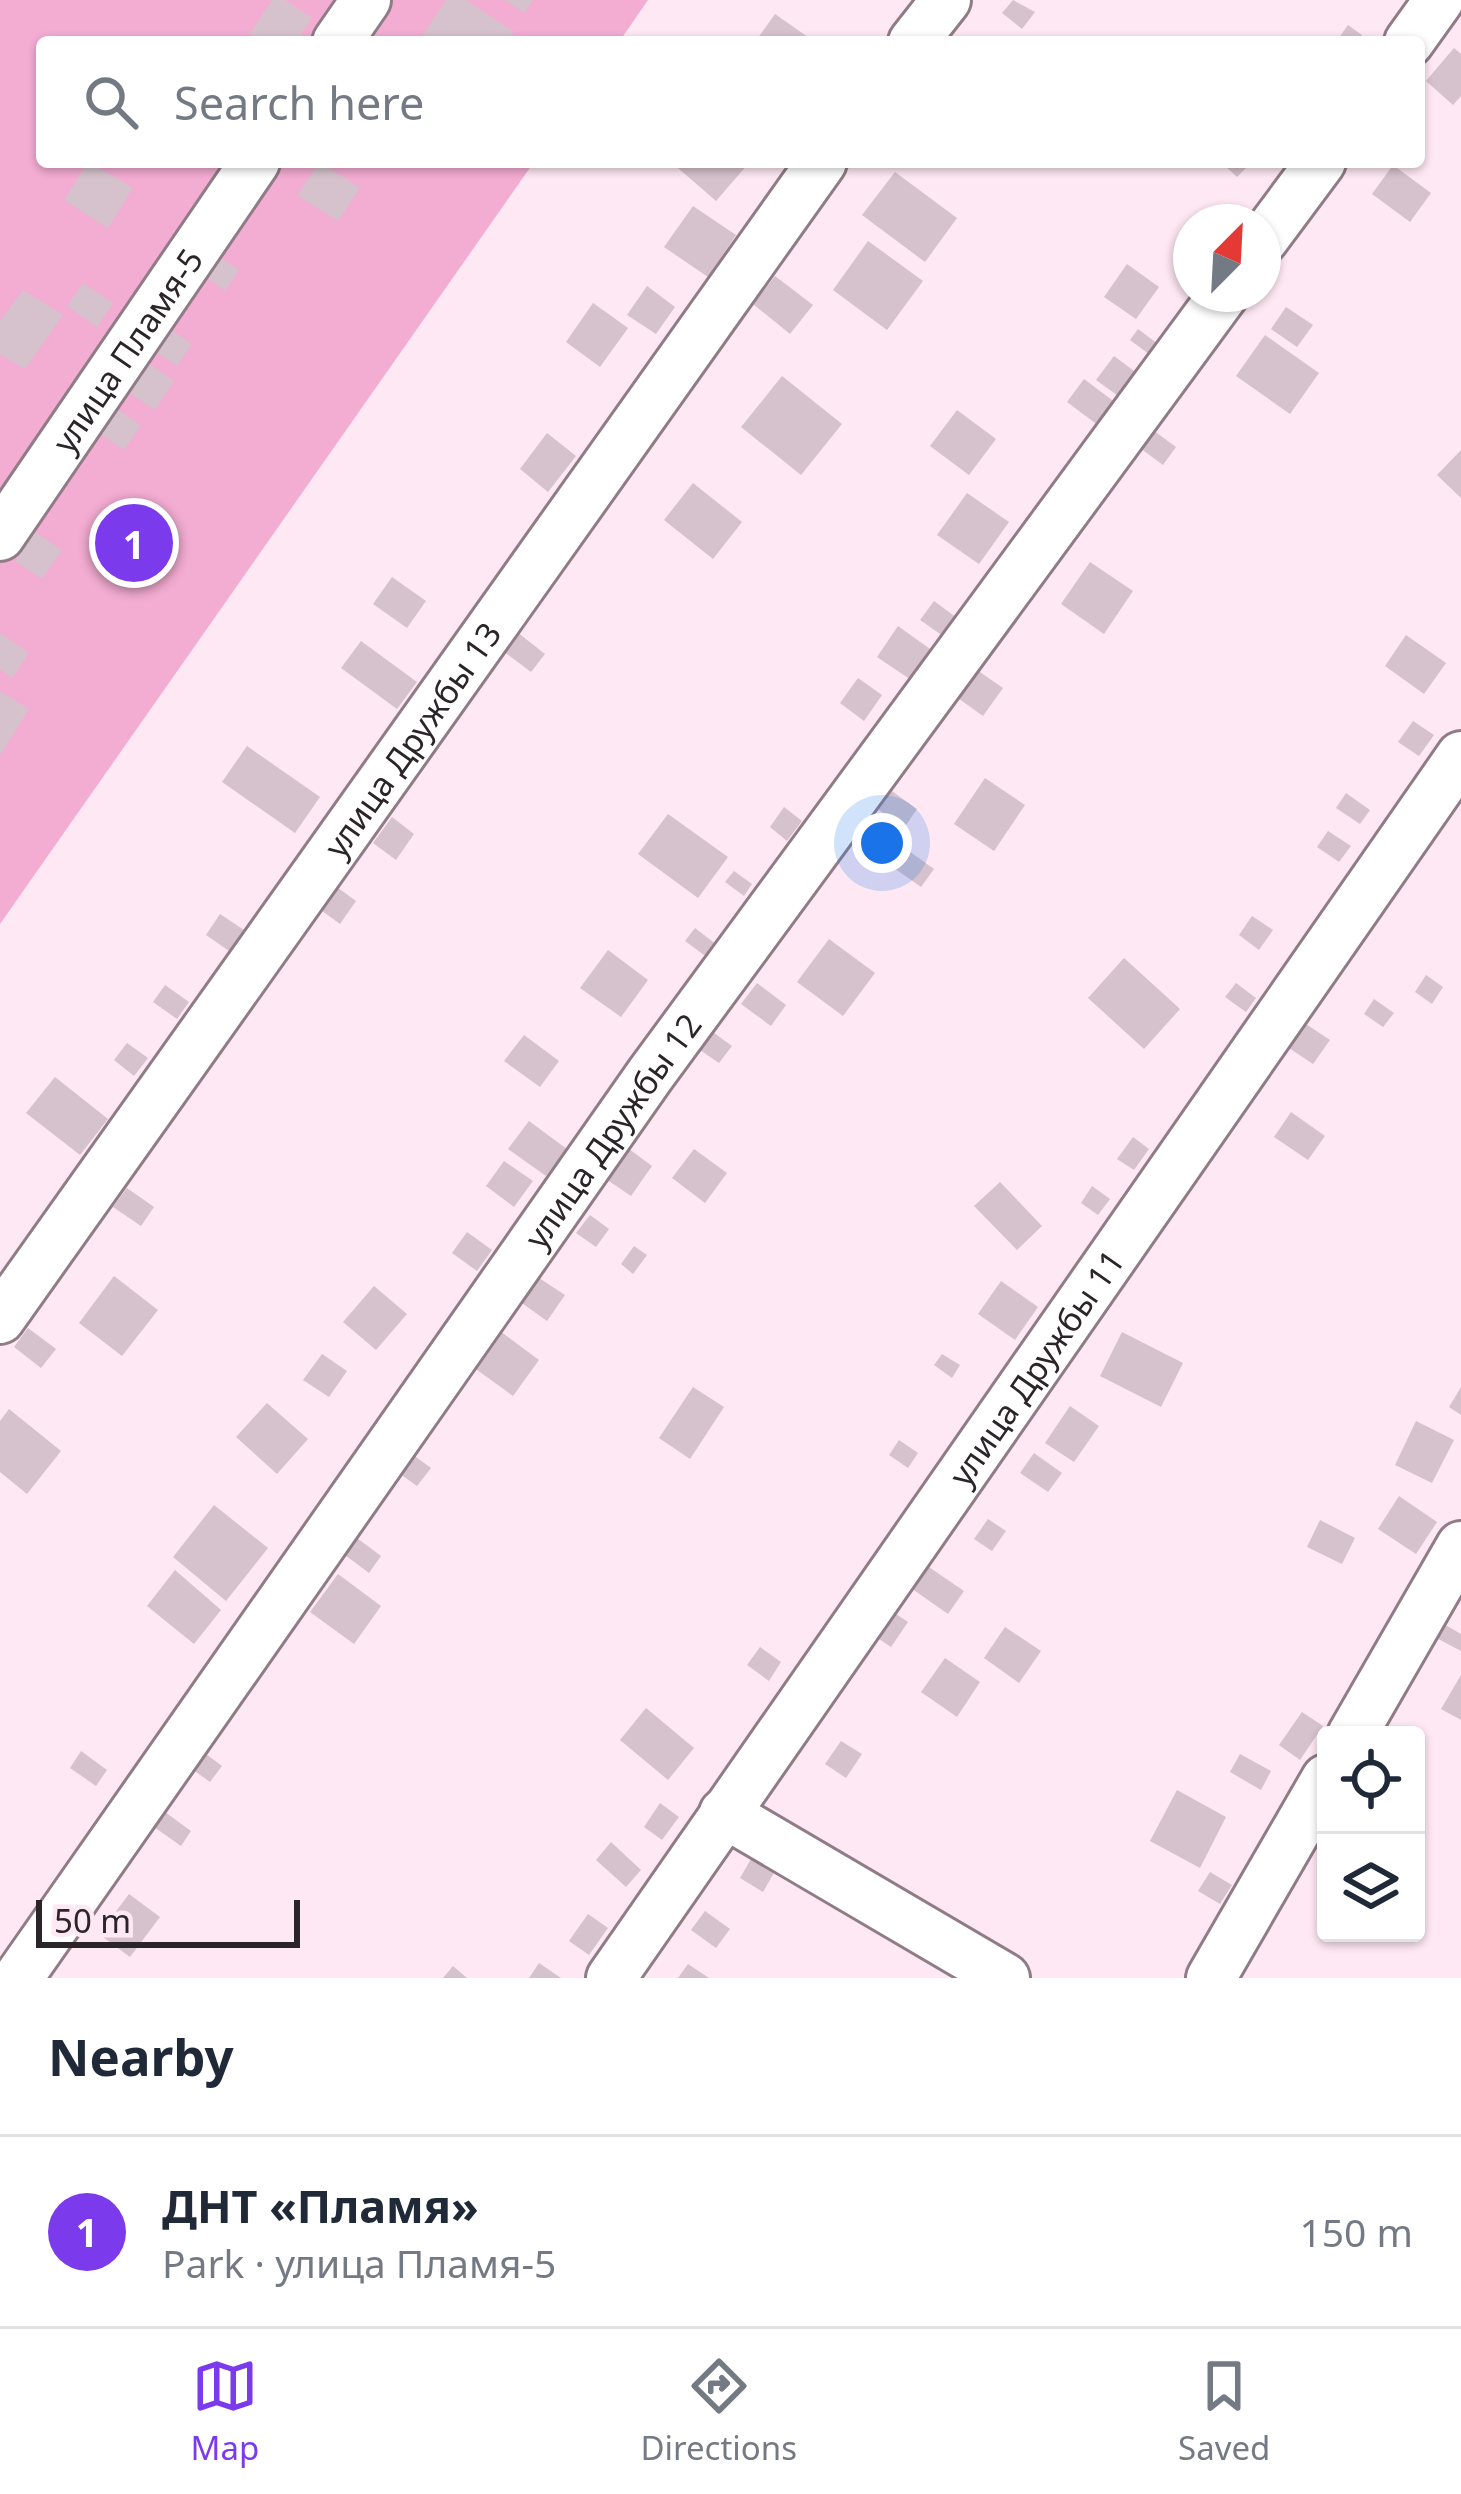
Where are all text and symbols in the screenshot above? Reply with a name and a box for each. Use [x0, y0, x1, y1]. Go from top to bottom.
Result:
search box [36, 36, 1425, 168]
icon: search [78, 69, 144, 135]
text: Search here [174, 72, 424, 133]
north arrow [1173, 204, 1281, 312]
street label: улица Пламя-5 [41, 239, 212, 461]
pin: 1 [95, 498, 173, 588]
street label: улица Дружбы 13 [313, 613, 511, 866]
your location [852, 813, 912, 873]
street label: улица Дружбы 12 [513, 1004, 711, 1257]
street label: улица Дружбы 11 [938, 1240, 1134, 1494]
map controls [1317, 1726, 1425, 1942]
button: locate [1317, 1726, 1425, 1834]
button: layers [1317, 1834, 1425, 1942]
scale bar [36, 1894, 300, 1947]
text: 50 m [54, 1898, 131, 1943]
text: Nearby [48, 2021, 234, 2091]
text: ДНТ «Пламя» [162, 2175, 479, 2236]
text: 1 [76, 2205, 98, 2258]
text: 150 m [1299, 2205, 1413, 2258]
text: Park · улица Пламя-5 [162, 2236, 556, 2289]
tab: Map [191, 2353, 259, 2470]
tab: Directions [640, 2353, 797, 2470]
tab: Saved [1178, 2353, 1270, 2470]

